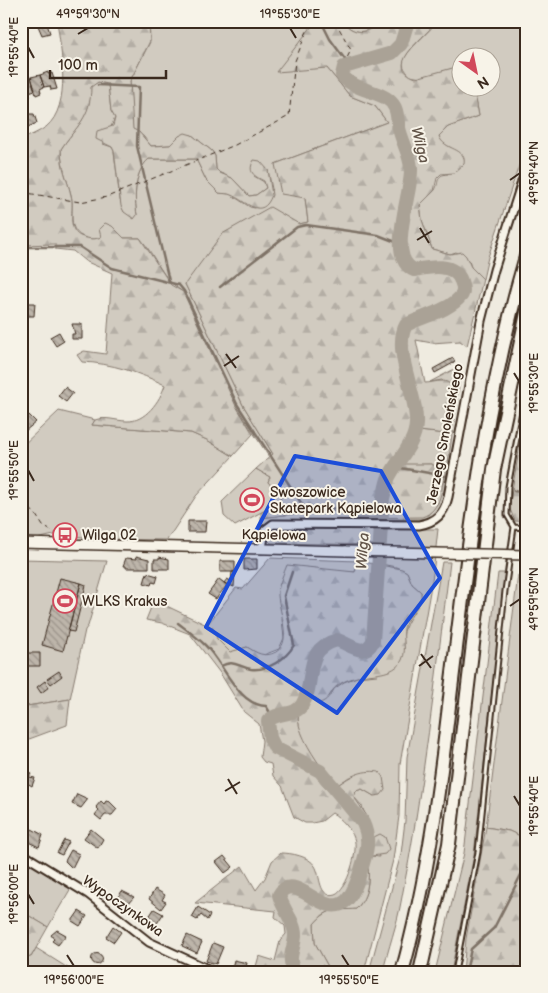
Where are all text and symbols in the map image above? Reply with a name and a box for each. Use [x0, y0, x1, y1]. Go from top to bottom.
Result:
text: 49°59'30"N [56, 7, 120, 22]
text: 19°55'30"E [260, 7, 320, 22]
text: 19°55'40"E [7, 17, 22, 77]
scale bar [50, 48, 166, 80]
north arrow [450, 48, 500, 98]
text: 100 m [58, 56, 98, 75]
text: N [474, 72, 492, 92]
water label: Wilga [406, 125, 434, 165]
text: 49°59'40"N [527, 141, 542, 205]
text: 19°55'30"E [527, 353, 542, 413]
street label: Jerzego Smoleńskiego [423, 362, 467, 506]
text: 19°55'50"E [7, 440, 22, 500]
place label: Swoszowice Skatepark Kąpielowa [270, 484, 402, 517]
sports icon: Swoszowice Skatepark Kąpielowa [239, 487, 265, 513]
bus stop icon: Wilga 02 [52, 522, 78, 548]
street label: Kąpielowa [242, 526, 307, 544]
place label: Wilga 02 [82, 527, 137, 544]
water label: Wilga [352, 532, 374, 570]
text: 49°59'50"N [527, 567, 542, 631]
sports icon: WLKS Krakus [52, 588, 78, 614]
place label: WLKS Krakus [82, 593, 167, 610]
text: 19°55'40"E [527, 776, 542, 836]
text: 19°56'00"E [7, 864, 22, 924]
street label: Wypoczynkowa [79, 872, 167, 940]
text: 19°56'00"E [44, 973, 104, 988]
text: 19°55'50"E [319, 973, 379, 988]

